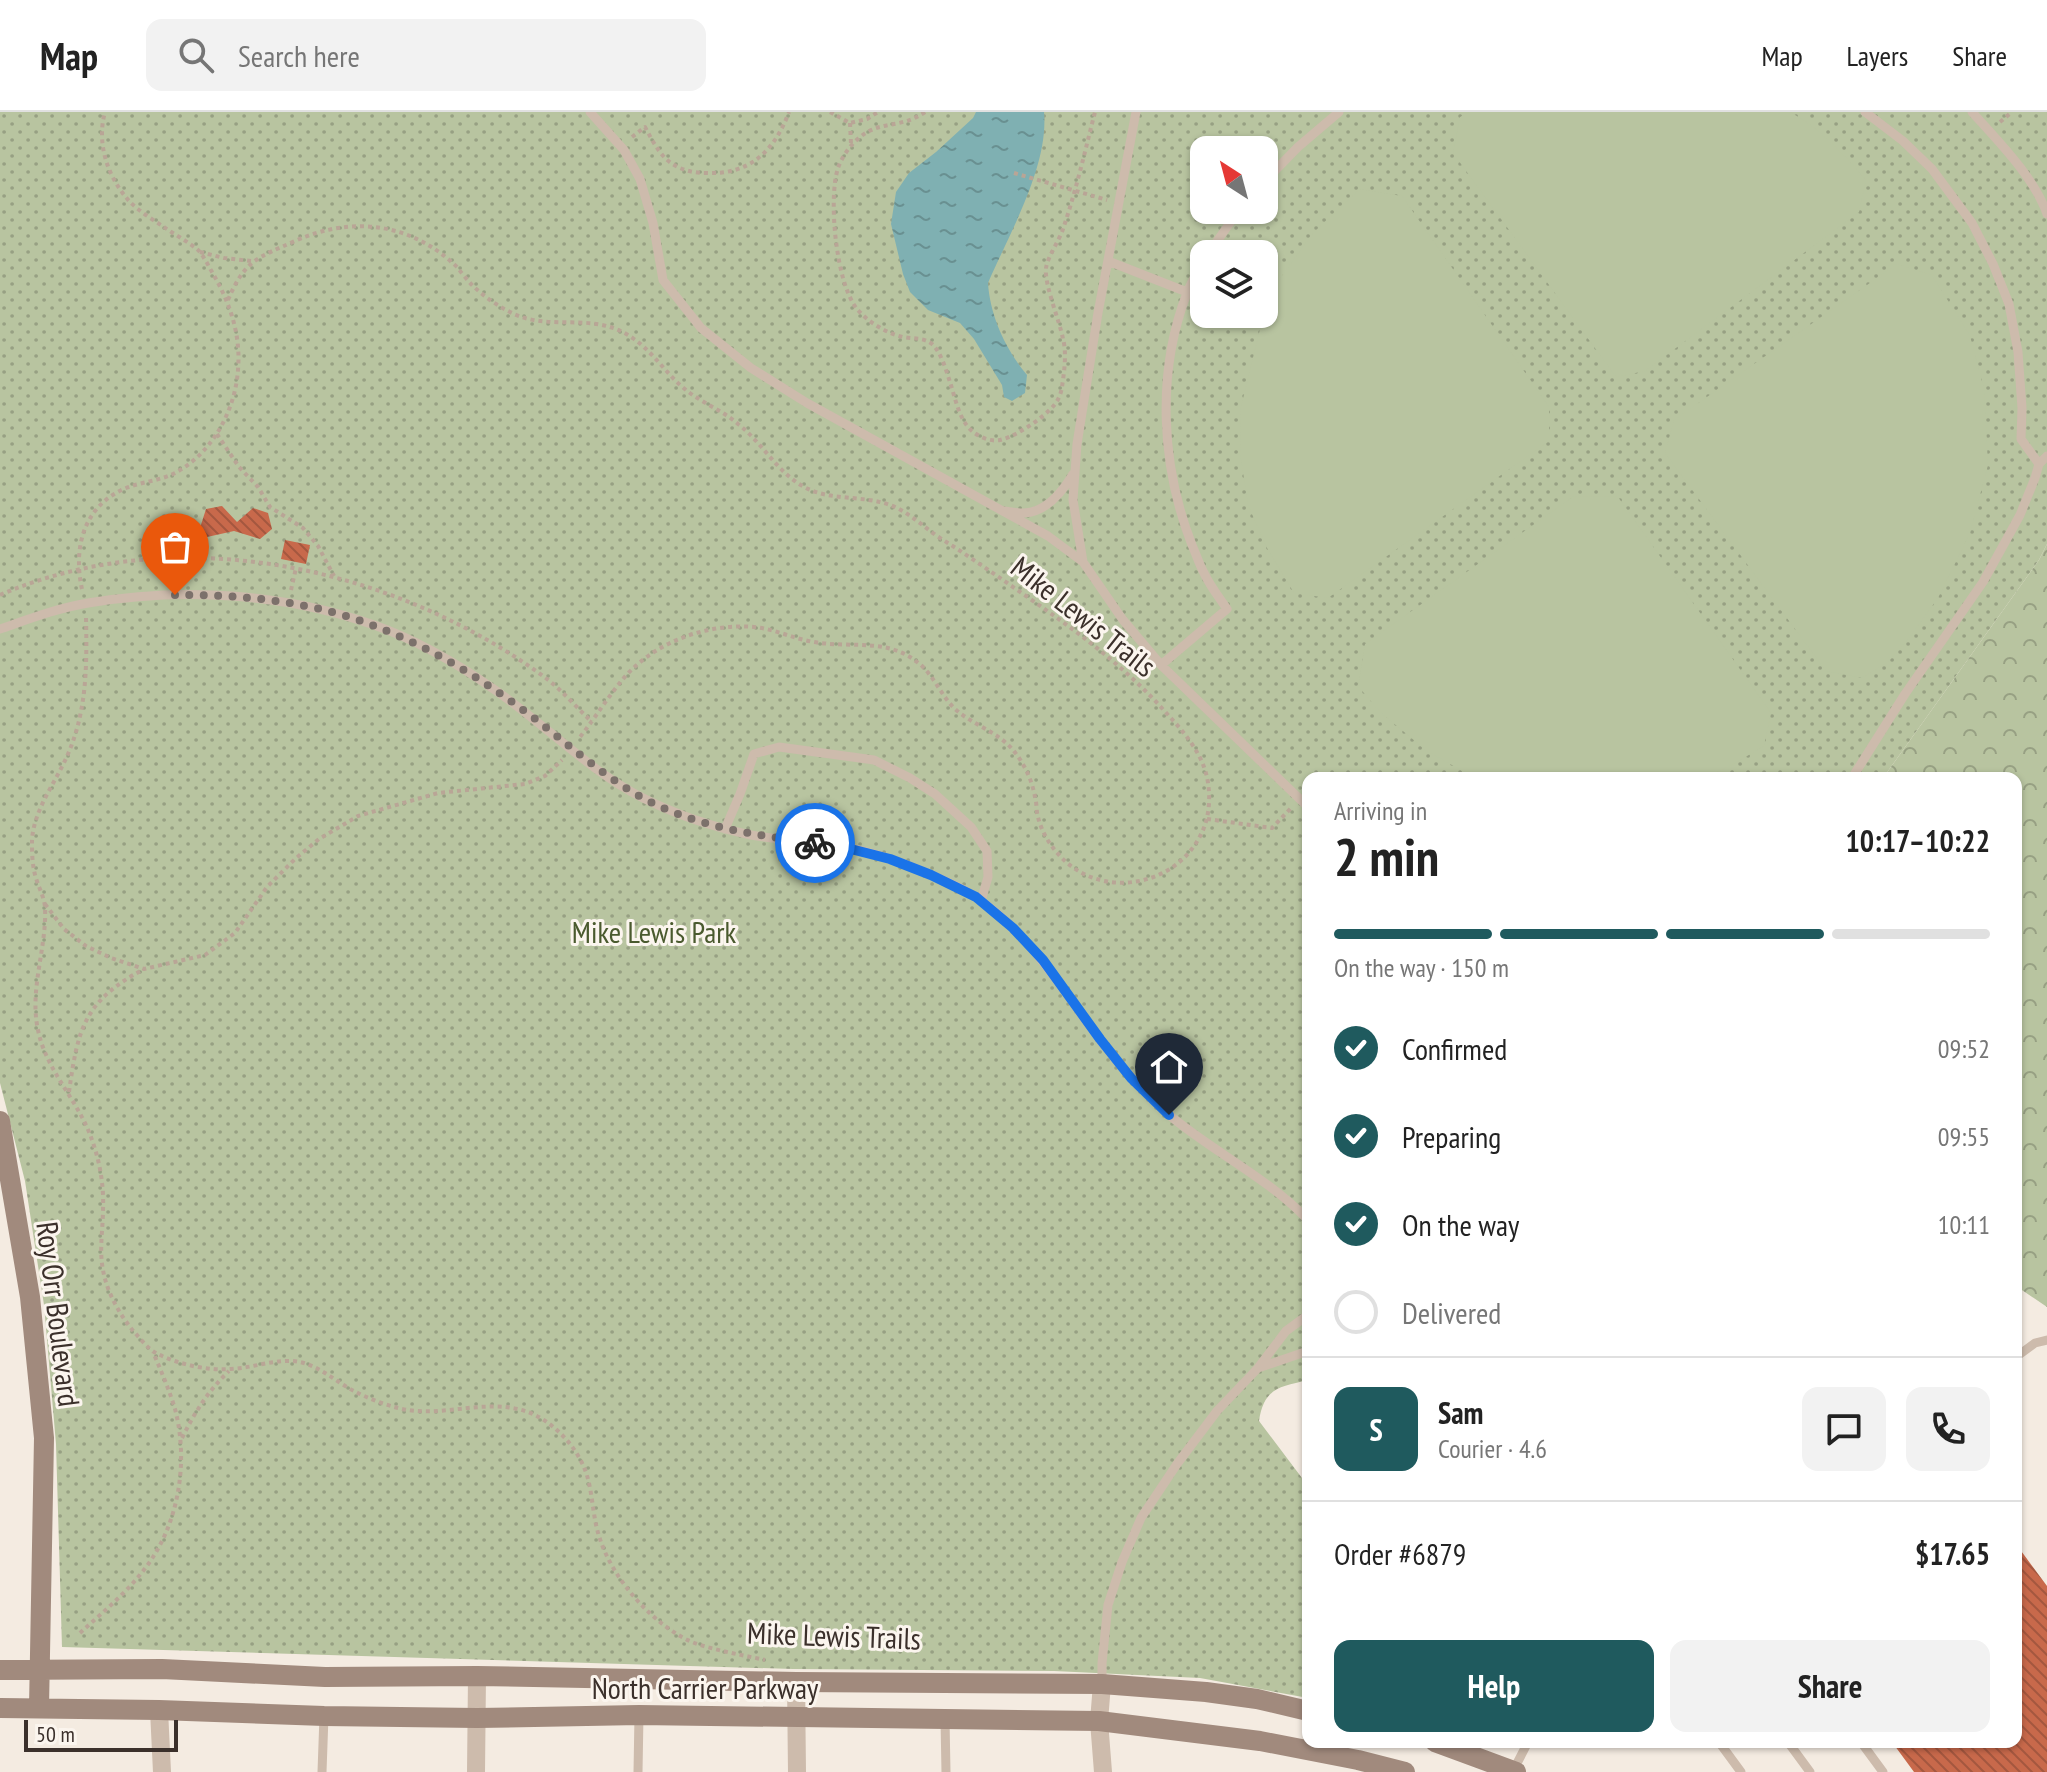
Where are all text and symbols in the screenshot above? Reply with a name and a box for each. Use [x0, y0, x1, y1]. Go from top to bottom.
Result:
search box [146, 19, 706, 91]
text: Map [40, 31, 98, 80]
icon: search [174, 33, 218, 77]
text: Search here [238, 36, 360, 75]
text: Map [1761, 37, 1803, 74]
text: Layers [1847, 37, 1908, 74]
text: Share [1952, 37, 2007, 74]
north arrow [1190, 136, 1278, 224]
map controls [1190, 136, 1278, 328]
button: layers [1190, 240, 1278, 328]
pin [141, 513, 209, 595]
icon: bag [153, 525, 197, 569]
street label: Mike Lewis Trails [1004, 547, 1164, 685]
text: Arriving in [1334, 794, 1427, 827]
courier [775, 803, 855, 883]
icon: bike [793, 821, 837, 865]
text: 10:17–10:22 [1846, 821, 1990, 860]
text: 2 min [1334, 823, 1439, 890]
park label: Mike Lewis Park [572, 912, 736, 951]
text: On the way · 150 m [1334, 951, 1509, 984]
icon: check [1334, 1026, 1378, 1070]
text: Confirmed [1402, 1029, 1507, 1068]
text: 09:52 [1938, 1032, 1990, 1065]
pin [1135, 1033, 1203, 1115]
icon: home [1147, 1045, 1191, 1089]
icon: check [1334, 1114, 1378, 1158]
text: Preparing [1402, 1117, 1501, 1156]
text: 09:55 [1938, 1120, 1990, 1153]
icon: check [1334, 1202, 1378, 1246]
text: On the way [1402, 1205, 1519, 1244]
text: 10:11 [1938, 1208, 1990, 1241]
street label: Roy Orr Boulevard [28, 1219, 90, 1409]
text: Delivered [1402, 1293, 1501, 1332]
button: chat [1802, 1387, 1886, 1471]
button: phone [1906, 1387, 1990, 1471]
text: Sam [1438, 1393, 1483, 1432]
text: S [1369, 1410, 1383, 1449]
text: Courier · 4.6 [1438, 1432, 1547, 1465]
text: Order #6879 [1334, 1534, 1466, 1573]
text: $17.65 [1915, 1534, 1990, 1573]
street label: Mike Lewis Trails [747, 1612, 921, 1658]
button: Help [1334, 1640, 1654, 1732]
button: Share [1670, 1640, 1990, 1732]
street label: North Carrier Parkway [592, 1668, 819, 1707]
scale bar [24, 1716, 178, 1752]
text: 50 m [36, 1720, 75, 1748]

